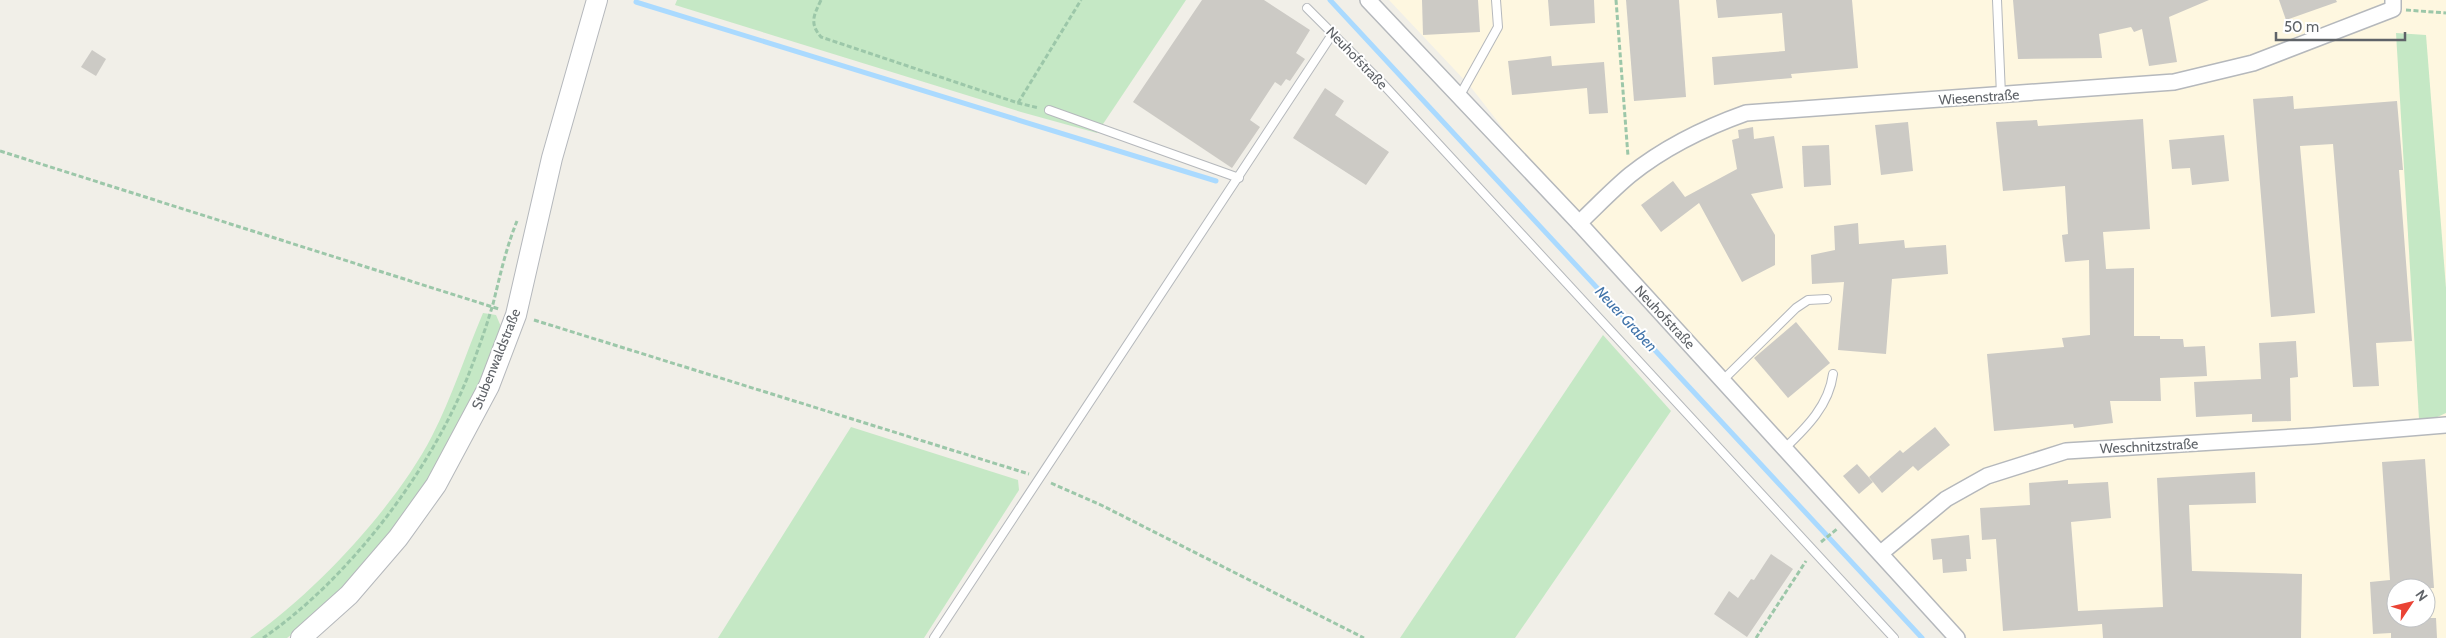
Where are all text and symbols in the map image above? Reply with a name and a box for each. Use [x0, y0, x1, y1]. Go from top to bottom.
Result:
scale bar [2276, 10, 2405, 42]
text: 50 m [2284, 18, 2319, 36]
street label: Neuhofstraße [1322, 23, 1392, 93]
street label: Wiesenstraße [1938, 85, 2020, 109]
street label: Neuhofstraße [1631, 281, 1699, 353]
water label: Neuer Graben [1591, 283, 1661, 355]
street label: Stubenwaldstraße [468, 306, 524, 412]
street label: Weschnitzstraße [2099, 434, 2199, 458]
north arrow [2386, 578, 2436, 628]
text: N [2411, 586, 2432, 605]

